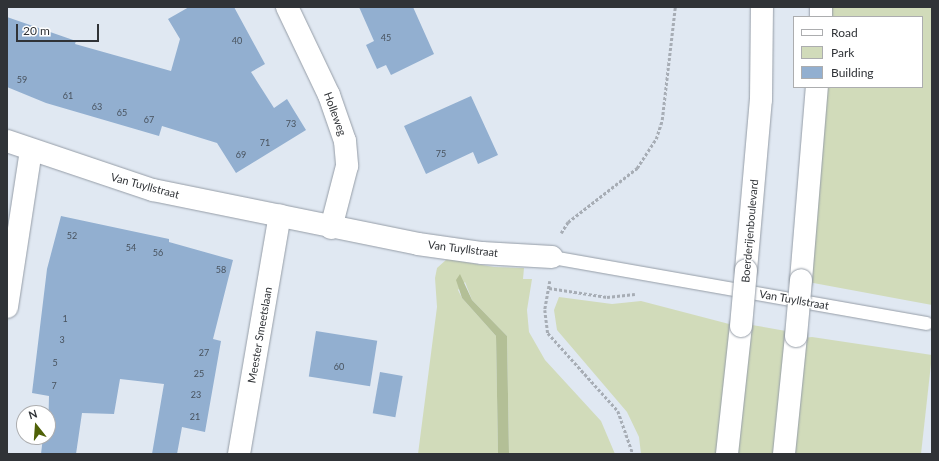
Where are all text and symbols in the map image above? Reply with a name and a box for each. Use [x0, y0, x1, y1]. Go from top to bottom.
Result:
scale bar [18, 16, 101, 42]
legend [793, 16, 923, 88]
text: 20 m [23, 23, 50, 38]
text: Road [831, 25, 858, 40]
house number: 45 [381, 33, 391, 43]
house number: 40 [232, 36, 242, 46]
text: Park [831, 45, 854, 60]
text: Building [831, 65, 874, 80]
house number: 59 [17, 75, 27, 85]
street label: Holleweg [321, 90, 349, 138]
house number: 61 [63, 91, 73, 101]
house number: 63 [92, 102, 102, 112]
house number: 65 [117, 108, 127, 118]
house number: 67 [144, 115, 154, 125]
house number: 73 [286, 119, 296, 129]
house number: 71 [260, 138, 270, 148]
house number: 75 [436, 149, 446, 159]
house number: 69 [236, 150, 246, 160]
street label: Van Tuyllstraat [109, 170, 181, 202]
street label: Boerderijenboulevard [739, 179, 761, 283]
house number: 52 [67, 231, 77, 241]
street label: Van Tuyllstraat [427, 238, 499, 260]
house number: 54 [126, 243, 136, 253]
house number: 56 [153, 248, 163, 258]
house number: 58 [216, 265, 226, 275]
street label: Meester Smeetslaan [245, 286, 275, 384]
street label: Van Tuyllstraat [758, 287, 830, 313]
house number: 1 [62, 314, 68, 324]
house number: 3 [59, 335, 65, 345]
house number: 27 [199, 348, 209, 358]
house number: 5 [52, 358, 58, 368]
house number: 60 [334, 362, 344, 372]
house number: 25 [194, 369, 204, 379]
house number: 7 [51, 381, 57, 391]
house number: 23 [191, 390, 201, 400]
north arrow [16, 405, 56, 445]
text: N [27, 407, 39, 421]
house number: 21 [190, 412, 200, 422]

